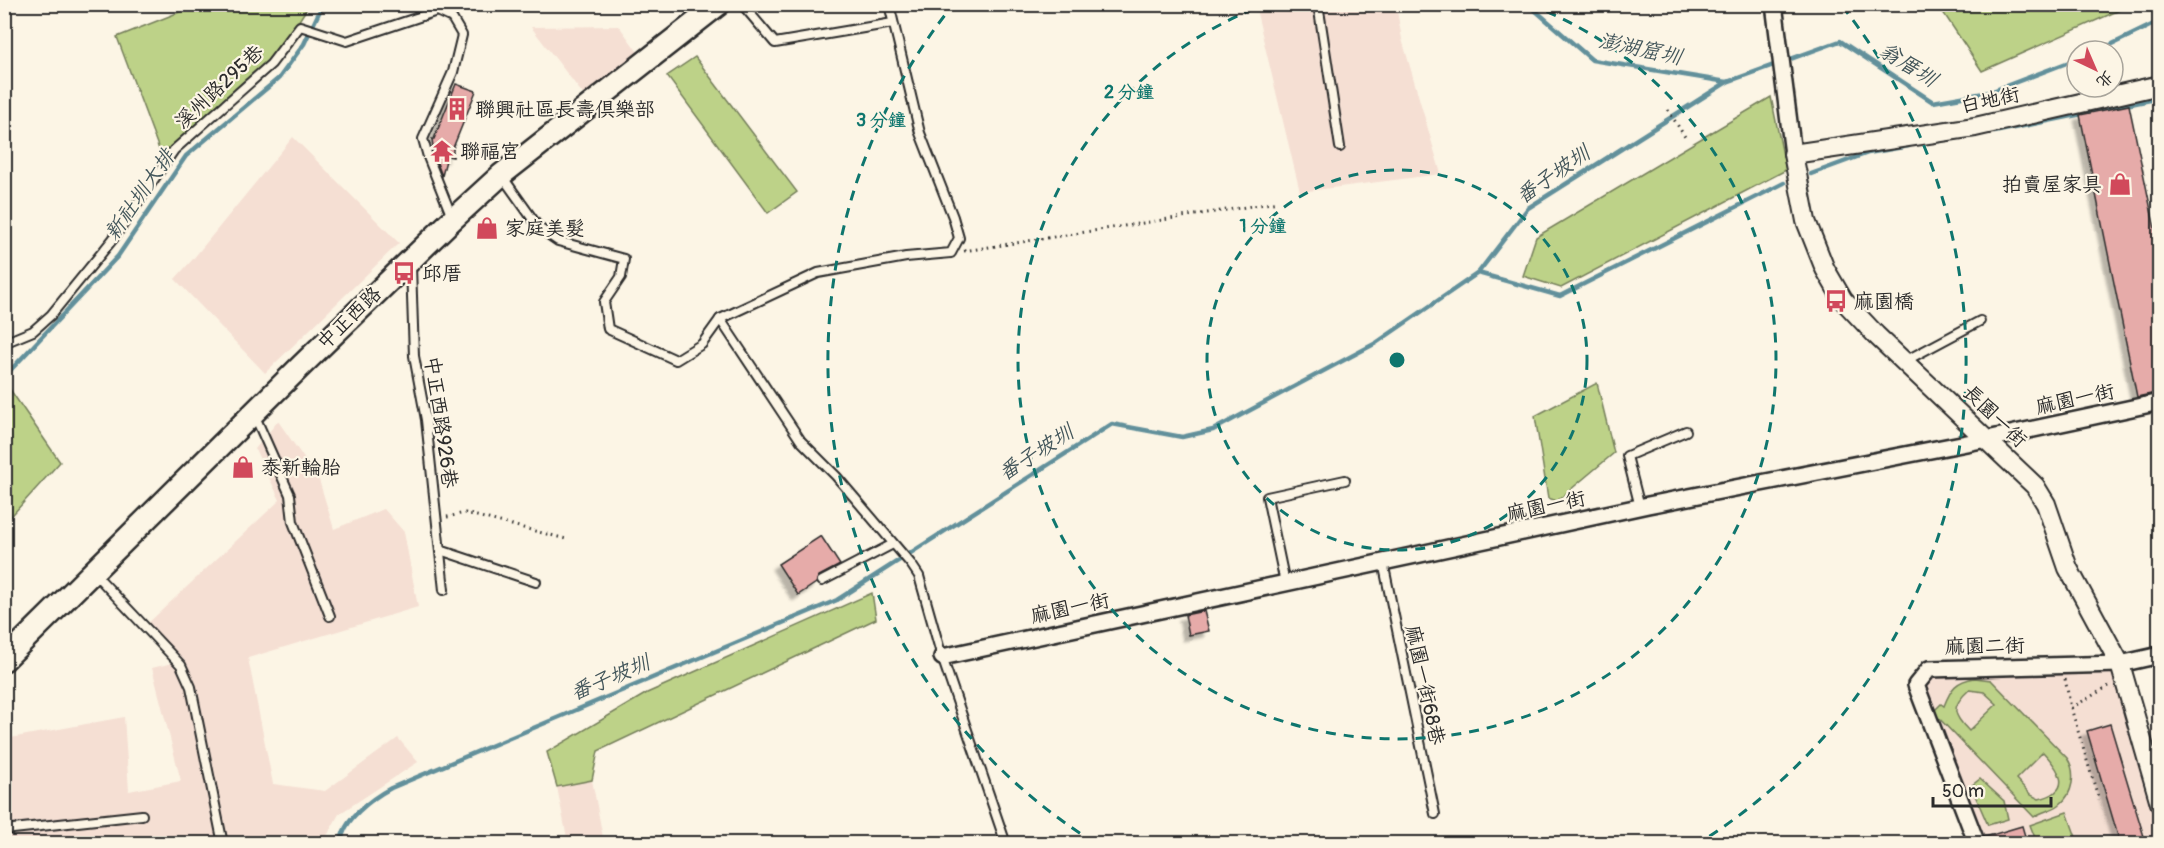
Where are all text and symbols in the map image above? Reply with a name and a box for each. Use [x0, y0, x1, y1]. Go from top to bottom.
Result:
water label: 澎湖窟圳 [1596, 27, 1686, 71]
water label: 翁厝圳 [1874, 37, 1944, 94]
street label: 溪州路295巷 [169, 39, 269, 134]
north arrow [2065, 39, 2125, 99]
text: 北 [2092, 66, 2117, 92]
text: 2 分鐘 [1104, 81, 1154, 104]
street label: 白地街 [1958, 82, 2022, 118]
building icon: 聯興社區長壽俱樂部 [444, 96, 470, 122]
place label: 聯興社區長壽俱樂部 [475, 97, 655, 122]
text: 3 分鐘 [856, 109, 906, 132]
temple icon: 聯福宮 [429, 138, 455, 164]
place label: 聯福宮 [460, 139, 520, 164]
water label: 番子坡圳 [1511, 139, 1597, 210]
water label: 新社圳大排 [99, 143, 182, 246]
shop icon: 拍賣屋家具 [2107, 171, 2133, 197]
place label: 拍賣屋家具 [2002, 172, 2102, 197]
shop icon: 家庭美髮 [474, 215, 500, 241]
text: 1 分鐘 [1240, 215, 1286, 238]
place label: 家庭美髮 [505, 216, 585, 241]
bus stop icon: 邱厝 [391, 260, 417, 286]
place label: 邱厝 [422, 261, 462, 286]
street label: 中正西路 [312, 281, 387, 355]
bus stop icon: 麻園橋 [1823, 288, 1849, 314]
place label: 麻園橋 [1854, 289, 1914, 314]
centre of rings [1387, 350, 1407, 370]
street label: 中正西路926巷 [419, 354, 463, 491]
street label: 麻園一街 [2033, 378, 2117, 420]
street label: 長園一街 [1958, 379, 2032, 453]
water label: 番子坡圳 [993, 418, 1080, 487]
shop icon: 泰新輪胎 [230, 454, 256, 480]
place label: 泰新輪胎 [261, 455, 341, 480]
street label: 麻園一街 [1504, 485, 1588, 527]
street label: 麻園一街 [1028, 587, 1112, 629]
street label: 麻園一街68巷 [1400, 623, 1450, 748]
street label: 麻園二街 [1945, 633, 2025, 659]
water label: 番子坡圳 [566, 648, 656, 707]
scale bar [1933, 770, 2052, 808]
text: 50 m [1942, 780, 1984, 803]

